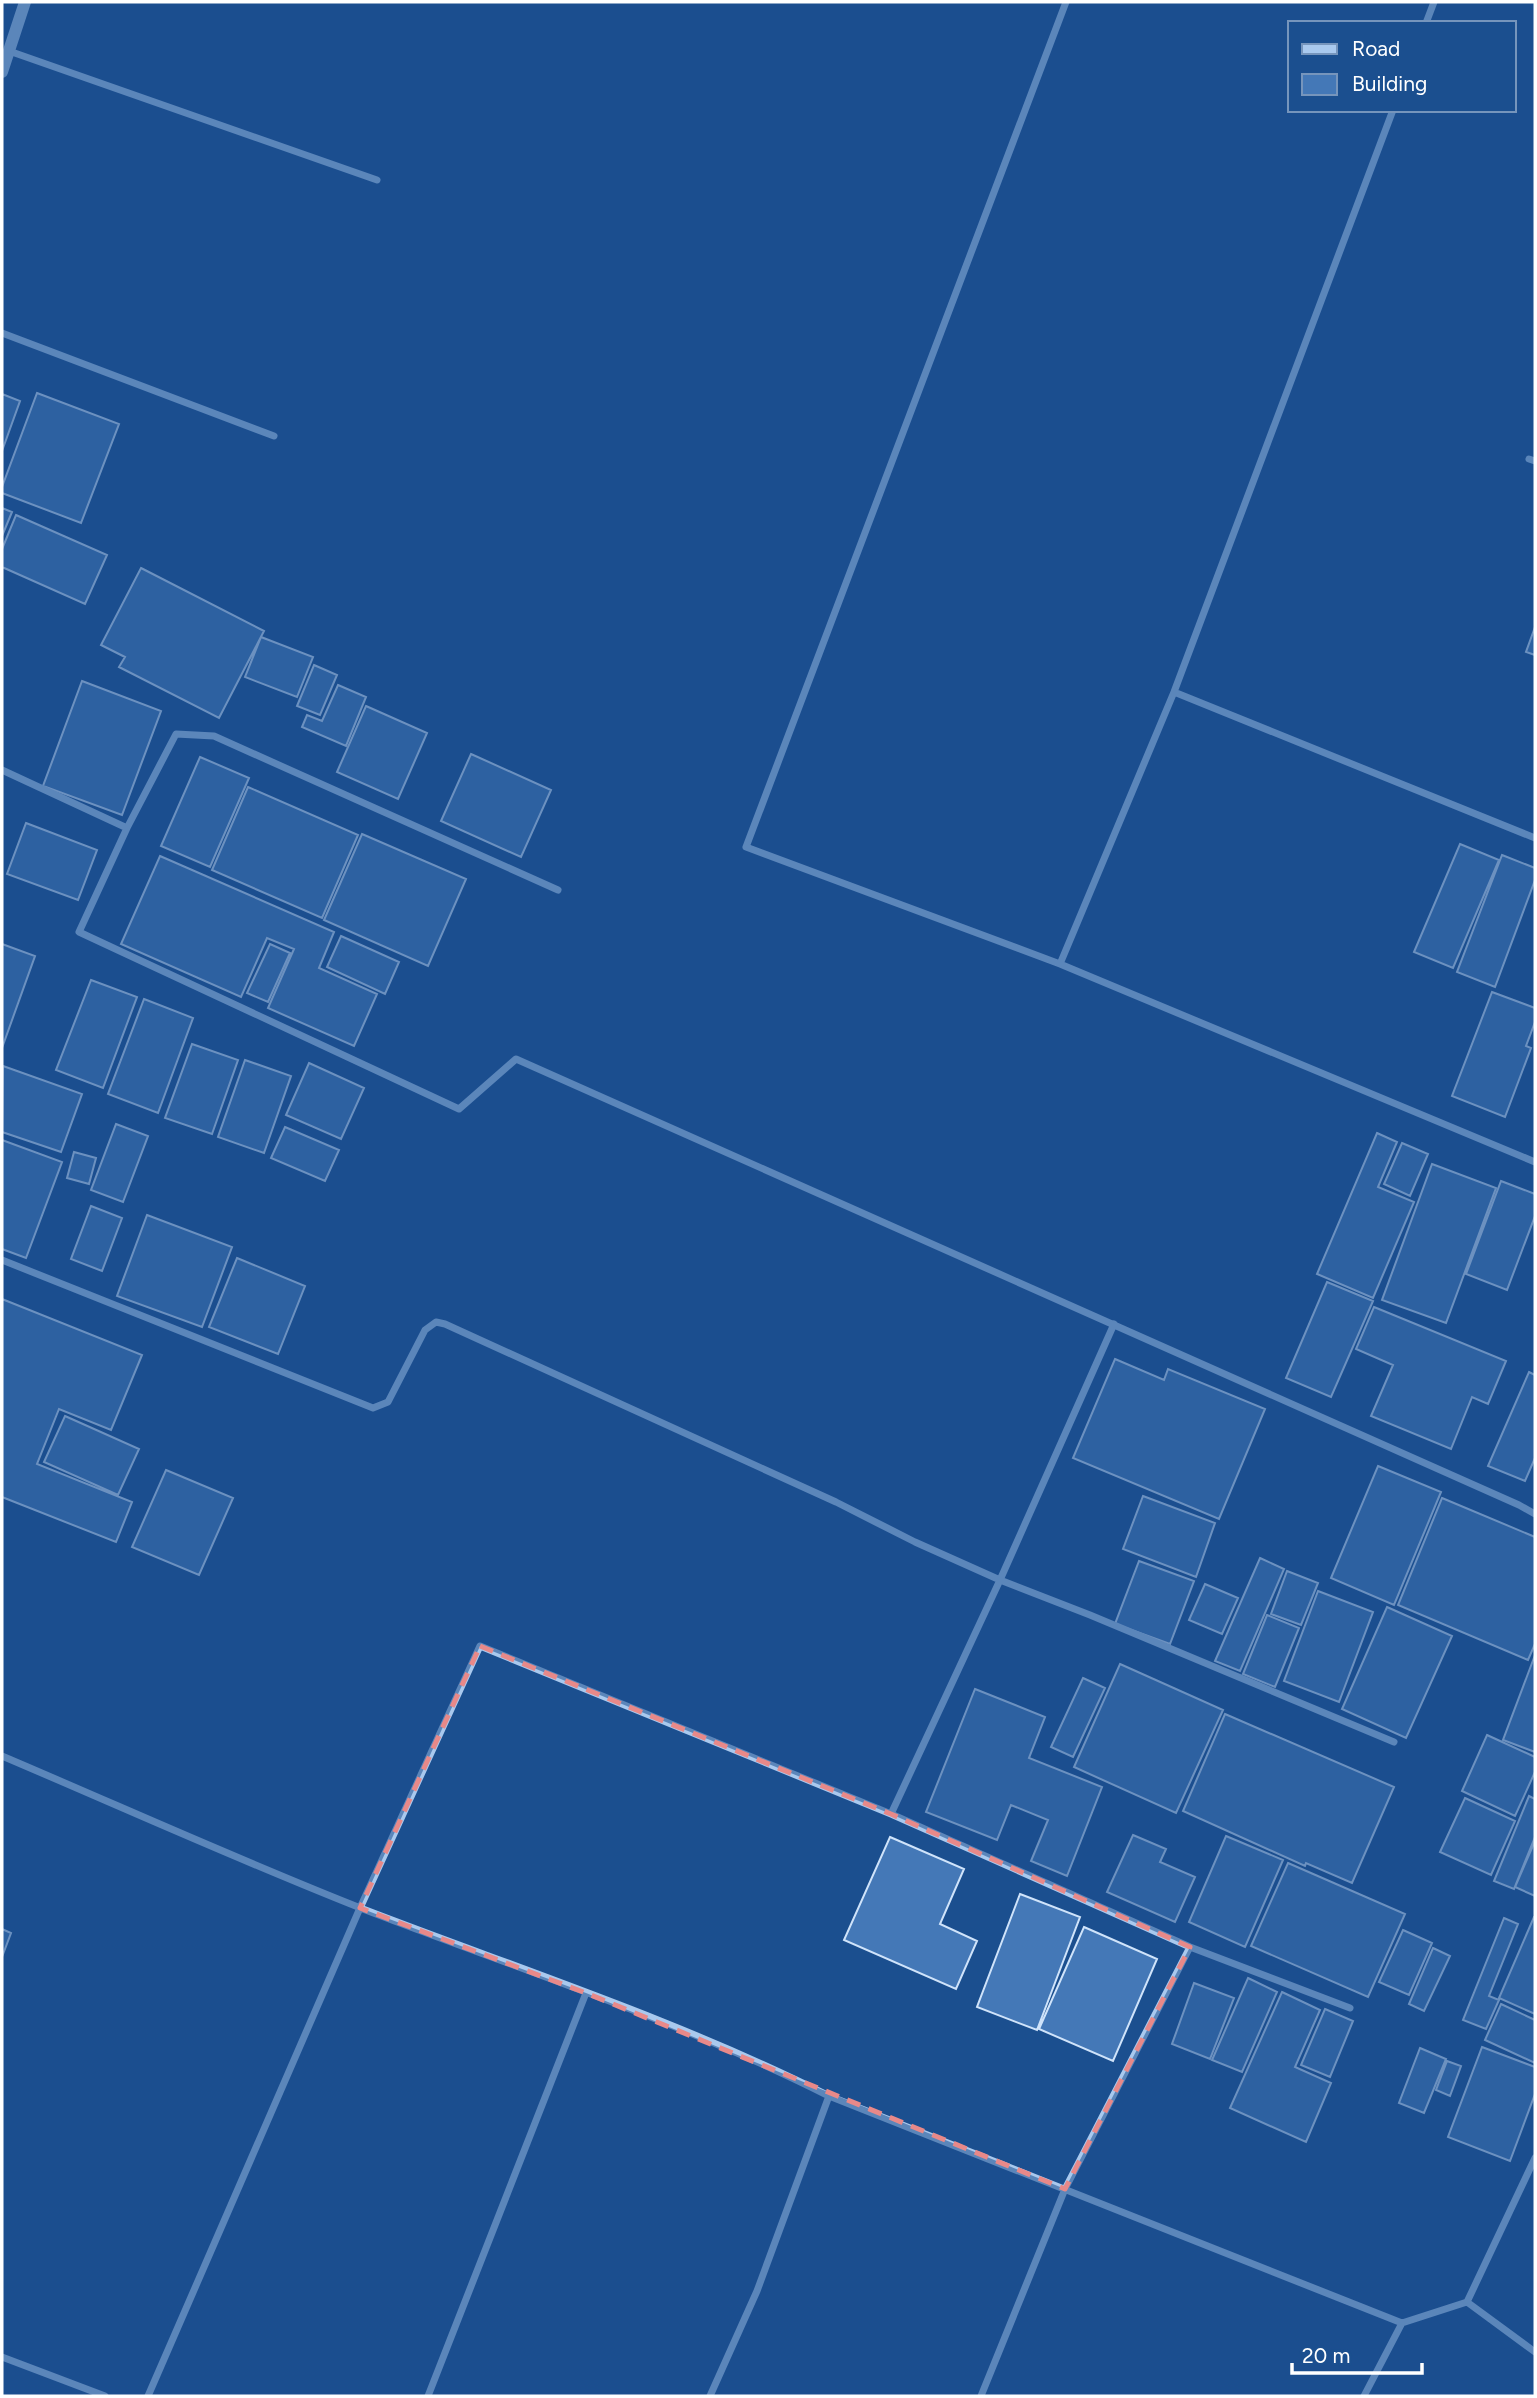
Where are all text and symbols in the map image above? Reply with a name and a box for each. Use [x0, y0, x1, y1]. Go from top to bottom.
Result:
legend [1288, 21, 1516, 112]
text: Road [1352, 36, 1400, 61]
text: Building [1352, 71, 1427, 96]
scale bar [1292, 2332, 1422, 2376]
text: 20 m [1302, 2343, 1350, 2368]

